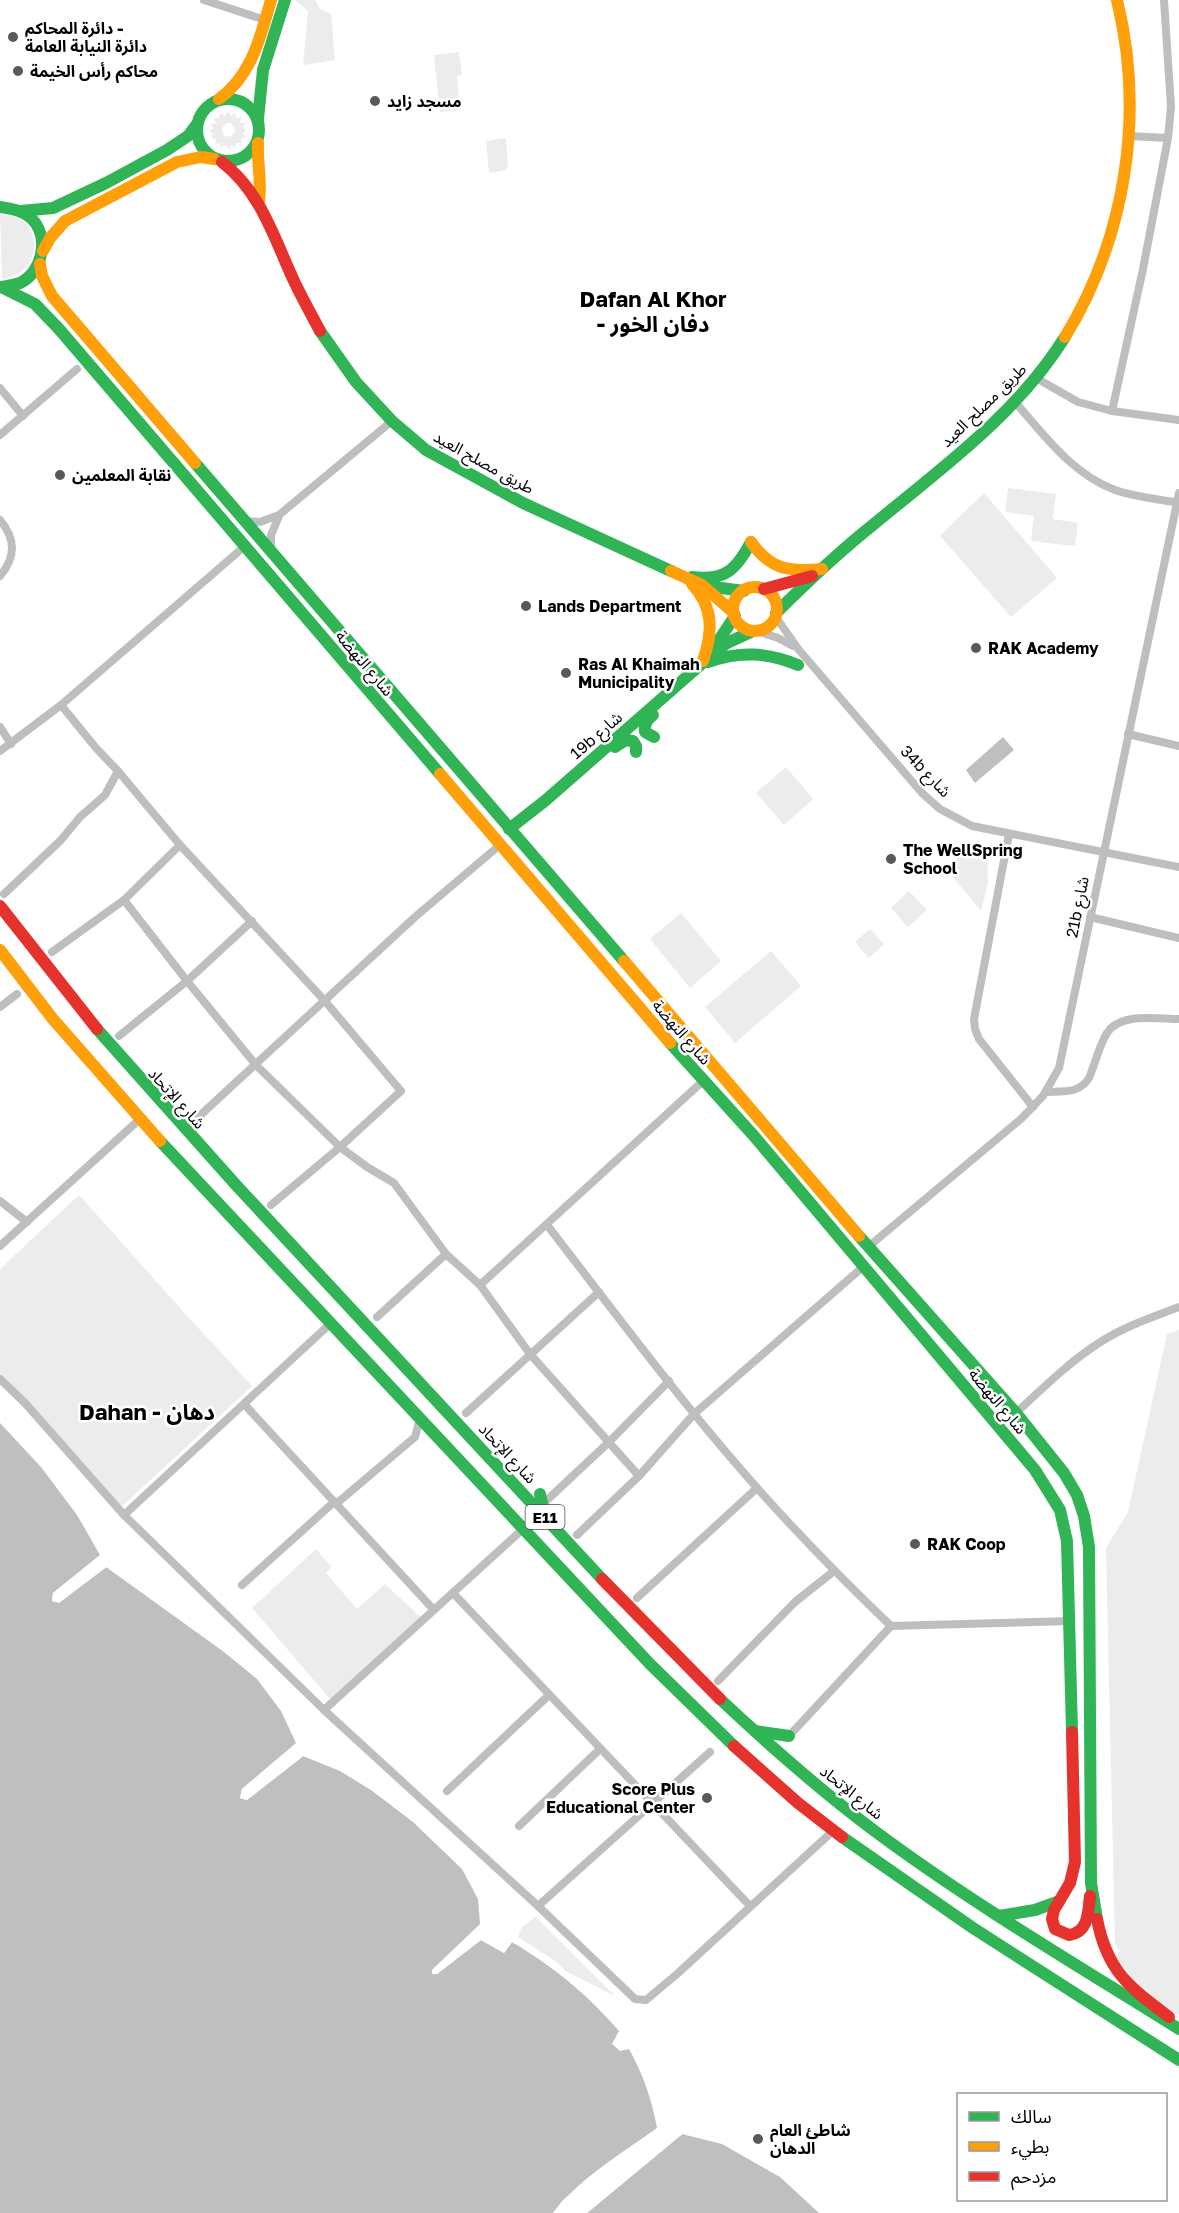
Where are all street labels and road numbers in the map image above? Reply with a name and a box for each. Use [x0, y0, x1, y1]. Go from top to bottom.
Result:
street label: طريق مصلح العيد [936, 359, 1032, 453]
street label: طريق مصلح العيد [429, 426, 538, 501]
street label: شارع النهضة [329, 626, 398, 702]
street label: 19b شارع [566, 707, 628, 765]
street label: 34b شارع [894, 741, 955, 803]
street label: 21b شارع [1061, 875, 1096, 940]
street label: شارع النهضة [646, 995, 716, 1071]
street label: شارع الإتحاد [142, 1063, 210, 1135]
street label: شارع النهضة [962, 1364, 1031, 1440]
street label: شارع الإتحاد [473, 1419, 541, 1490]
road number: E11 [526, 1505, 564, 1529]
street label: شارع الإتحاد [814, 1760, 888, 1826]

